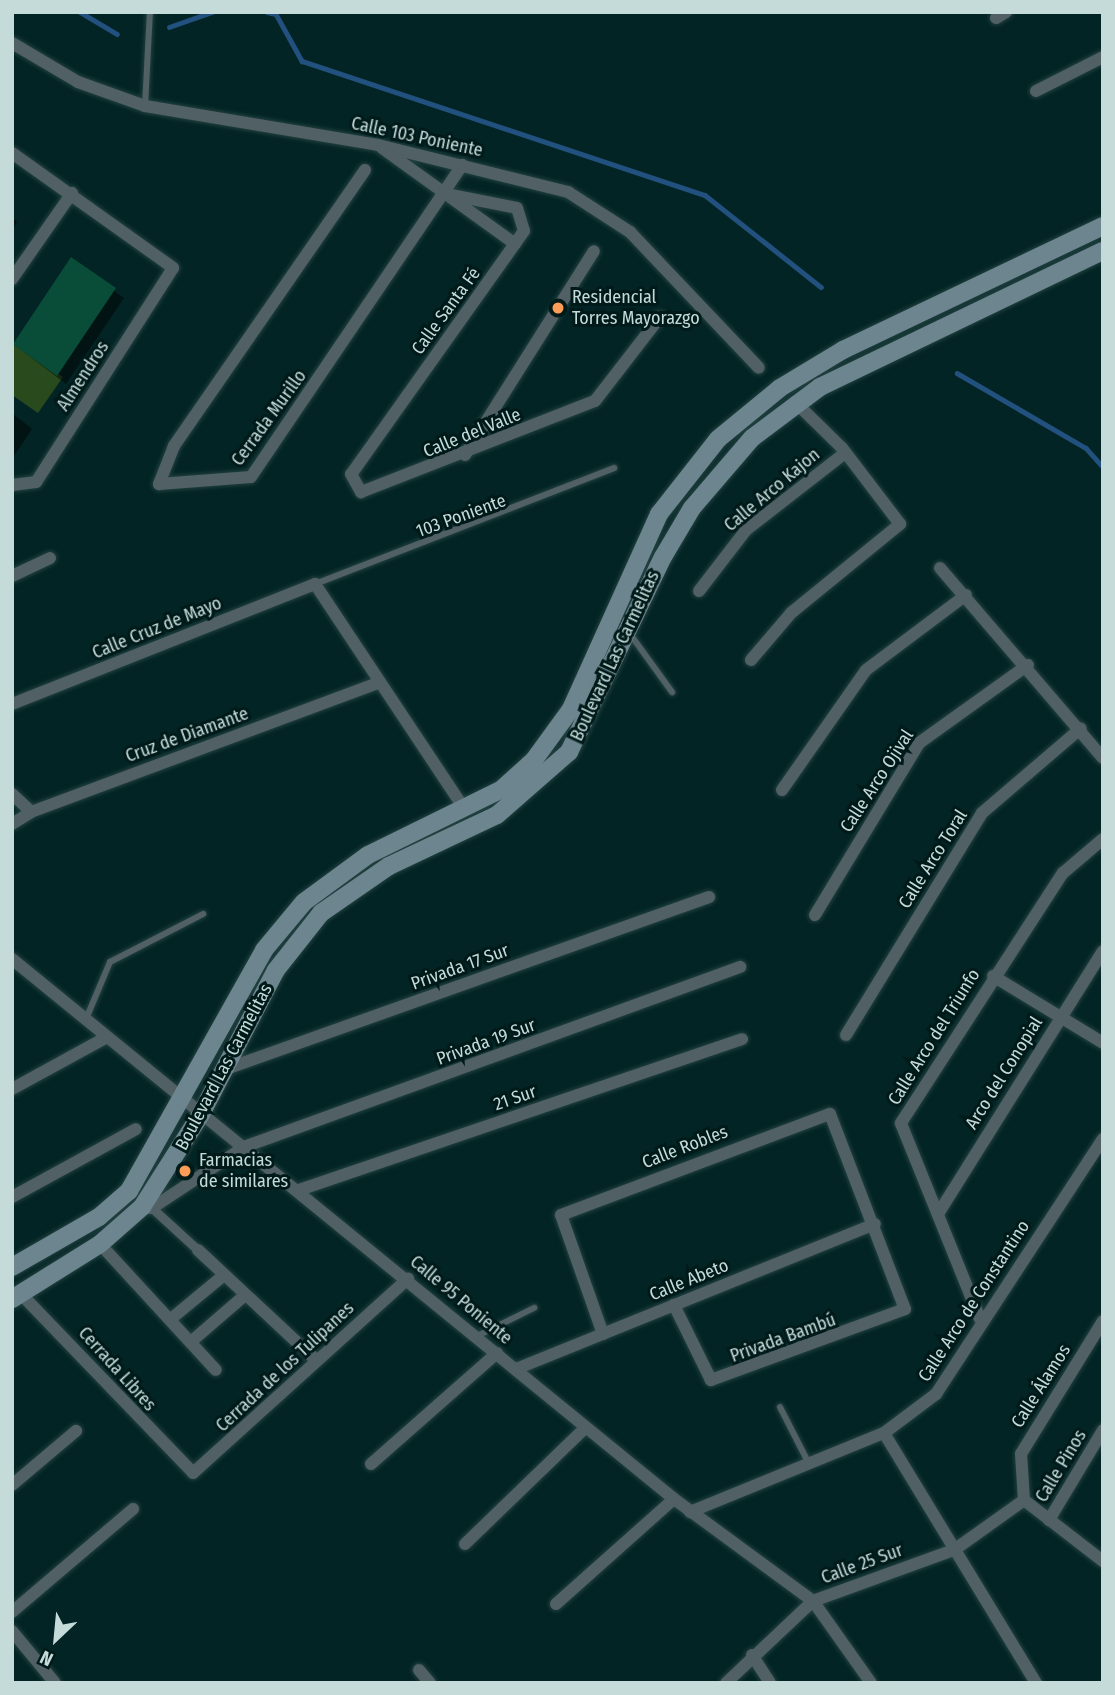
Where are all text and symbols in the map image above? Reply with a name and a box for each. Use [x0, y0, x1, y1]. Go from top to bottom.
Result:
street label: Calle 103 Poniente [349, 113, 485, 161]
street label: Calle Santa Fé [407, 263, 485, 359]
place label: Residencial Torres Mayorazgo [572, 287, 700, 330]
marker: Residencial Torres Mayorazgo [550, 300, 566, 316]
street label: Almendros [52, 337, 114, 415]
street label: Cerrada Murillo [227, 366, 311, 470]
street label: Calle del Valle [420, 404, 524, 462]
street label: Calle Arco Kajon [720, 444, 824, 536]
street label: 103 Poniente [413, 490, 509, 542]
street label: Boulevard Las Carmelitas [566, 568, 664, 744]
street label: Calle Cruz de Mayo [89, 592, 225, 664]
street label: Cruz de Diamante [123, 703, 251, 767]
street label: Calle Arco Ojival [836, 726, 918, 836]
street label: Calle Arco Toral [894, 806, 972, 912]
street label: Privada 17 Sur [408, 939, 512, 995]
street label: Calle Arco del Triunfo [883, 965, 985, 1109]
street label: Boulevard Las Carmelitas [171, 980, 277, 1154]
street label: Arco del Conopial [961, 1013, 1047, 1133]
street label: Privada 19 Sur [434, 1014, 538, 1070]
street label: 21 Sur [491, 1081, 539, 1115]
street label: Calle Robles [639, 1121, 731, 1173]
place label: Farmacias de similares [199, 1150, 288, 1192]
marker: Farmacias de similares [177, 1163, 193, 1179]
street label: Calle Arco de Constantino [914, 1216, 1034, 1386]
street label: Calle 95 Poniente [406, 1251, 516, 1349]
street label: Calle Abeto [646, 1254, 732, 1306]
street label: Cerrada de los Tulipanes [212, 1298, 358, 1436]
street label: Privada Bambú [727, 1309, 839, 1367]
street label: Cerrada Libres [74, 1323, 160, 1415]
street label: Calle Álamos [1007, 1340, 1075, 1432]
street label: Calle Pinos [1031, 1426, 1091, 1506]
street label: Calle 25 Sur [818, 1539, 906, 1589]
north arrow [21, 1604, 91, 1674]
text: N [36, 1645, 57, 1671]

